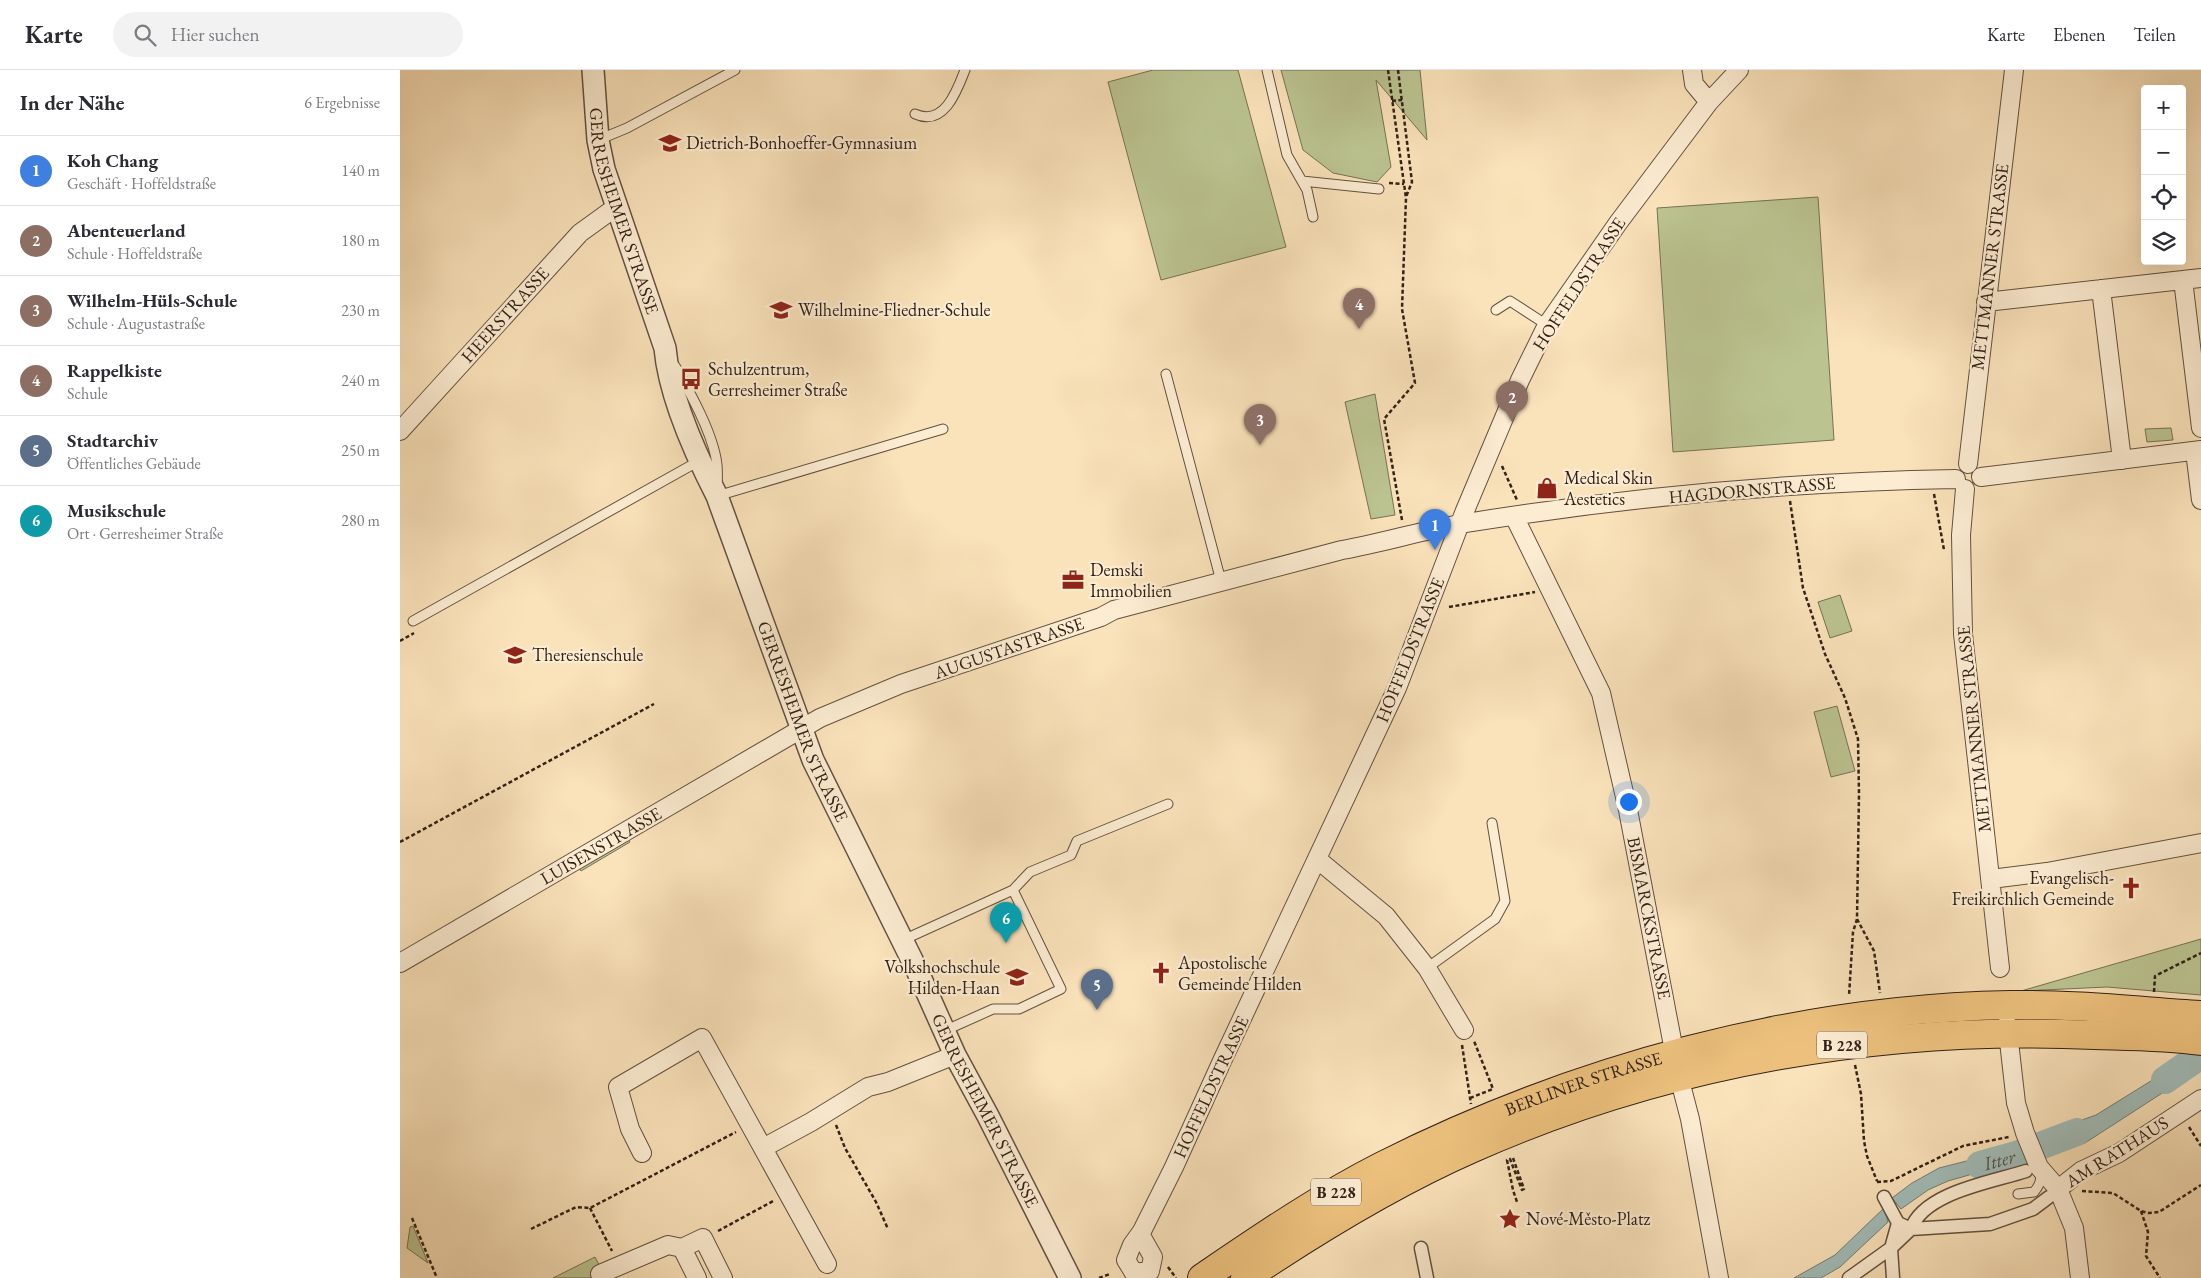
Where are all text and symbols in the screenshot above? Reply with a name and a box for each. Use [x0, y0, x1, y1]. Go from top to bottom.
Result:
search box [113, 12, 463, 57]
text: Karte [25, 19, 83, 50]
icon: search [131, 21, 159, 49]
text: Hier suchen [171, 22, 260, 47]
text: Karte [1987, 23, 2025, 46]
text: Ebenen [2053, 23, 2106, 46]
text: Teilen [2134, 23, 2176, 46]
map controls [2141, 85, 2186, 265]
button: + [2141, 85, 2186, 130]
text: In der Nähe [20, 89, 125, 116]
text: 6 Ergebnisse [304, 92, 380, 113]
street label: GERRESHEIMER STRASSE [585, 107, 665, 317]
school or university icon: Dietrich-Bonhoeffer-Gymnasium [657, 130, 683, 156]
button: − [2141, 130, 2186, 175]
place label: Dietrich-Bonhoeffer-Gymnasium [686, 131, 917, 154]
text: Koh Chang [67, 148, 158, 173]
text: 1 [32, 160, 40, 181]
text: 140 m [341, 160, 380, 181]
street label: METTMANNER STRASSE [1965, 163, 2014, 371]
text: Geschäft · Hoffeldstraße [67, 173, 216, 194]
button: locate [2141, 175, 2186, 220]
street label: HOFFELDSTRASSE [1527, 213, 1630, 355]
text: Abenteuerland [67, 218, 186, 243]
button: layers [2141, 220, 2186, 265]
text: 2 [32, 230, 40, 251]
text: 180 m [341, 230, 380, 251]
text: Schule · Hoffeldstraße [67, 243, 202, 264]
street label: HEERSTRASSE [456, 262, 554, 367]
text: Wilhelm-Hüls-Schule [67, 288, 237, 313]
pin: 4 [1343, 288, 1375, 329]
school or university icon: Wilhelmine-Fliedner-Schule [768, 297, 794, 323]
place label: Wilhelmine-Fliedner-Schule [798, 298, 991, 321]
text: 3 [32, 300, 40, 321]
text: 230 m [341, 300, 380, 321]
text: Schule · Augustastraße [67, 313, 205, 334]
place label: Schulzentrum, Gerresheimer Straße [708, 357, 848, 401]
text: Rappelkiste [67, 358, 162, 383]
bus stop icon: Schulzentrum, Gerresheimer Straße [678, 366, 704, 392]
text: 4 [32, 370, 40, 391]
text: 240 m [341, 370, 380, 391]
pin: 2 [1496, 381, 1528, 422]
text: Schule [67, 383, 108, 404]
pin: 3 [1244, 404, 1276, 445]
text: Stadtarchiv [67, 428, 158, 453]
text: 5 [32, 440, 40, 461]
text: 250 m [341, 440, 380, 461]
text: Öffentliches Gebäude [67, 453, 201, 474]
place label: Medical Skin Aestetics [1563, 466, 1654, 510]
street label: HAGDORNSTRASSE [1668, 471, 1836, 508]
shop icon: Medical Skin Aestetics [1534, 475, 1560, 501]
text: Musikschule [67, 498, 166, 523]
pin: 1 [1419, 509, 1451, 550]
text: 6 [32, 510, 40, 531]
text: 280 m [341, 510, 380, 531]
text: Ort · Gerresheimer Straße [67, 523, 223, 544]
place label: Demski Immobilien [1090, 558, 1172, 602]
office icon: Demski Immobilien [1060, 567, 1086, 593]
street label: HOFFELDSTRASSE [1370, 574, 1449, 726]
street label: AUGUSTASTRASSE [930, 611, 1087, 684]
street label: GERRESHEIMER STRASSE [752, 618, 854, 826]
street label: METTMANNER STRASSE [1951, 625, 1996, 833]
school or university icon: Theresienschule [502, 642, 528, 668]
place label: Theresienschule [532, 643, 643, 666]
your location [1616, 789, 1642, 815]
street label: LUISENSTRASSE [536, 802, 665, 890]
street label: BISMARCKSTRASSE [1622, 835, 1677, 1001]
place label: Evangelisch- Freikirchlich Gemeinde [1952, 866, 2114, 910]
church icon: Evangelisch- Freikirchlich Gemeinde [2118, 875, 2144, 901]
pin: 6 [990, 902, 1022, 943]
place label: Apostolische Gemeinde Hilden [1177, 951, 1302, 995]
place label: Volkshochschule Hilden-Haan [884, 955, 1000, 999]
church icon: Apostolische Gemeinde Hilden [1148, 960, 1174, 986]
school or university icon: Volkshochschule Hilden-Haan [1004, 964, 1030, 990]
pin: 5 [1081, 969, 1113, 1010]
street label: GERRESHEIMER STRASSE [927, 1010, 1044, 1211]
street label: HOFFELDSTRASSE [1168, 1012, 1254, 1162]
road number: B 228 [1817, 1032, 1867, 1058]
street label: BERLINER STRASSE [1501, 1046, 1664, 1121]
street label: AM RATHAUS [2060, 1111, 2173, 1193]
water label: Itter [1980, 1144, 2019, 1177]
road number: B 228 [1311, 1178, 1361, 1206]
place icon: Nové-Město-Platz [1497, 1206, 1523, 1232]
place label: Nové-Město-Platz [1526, 1207, 1651, 1230]

